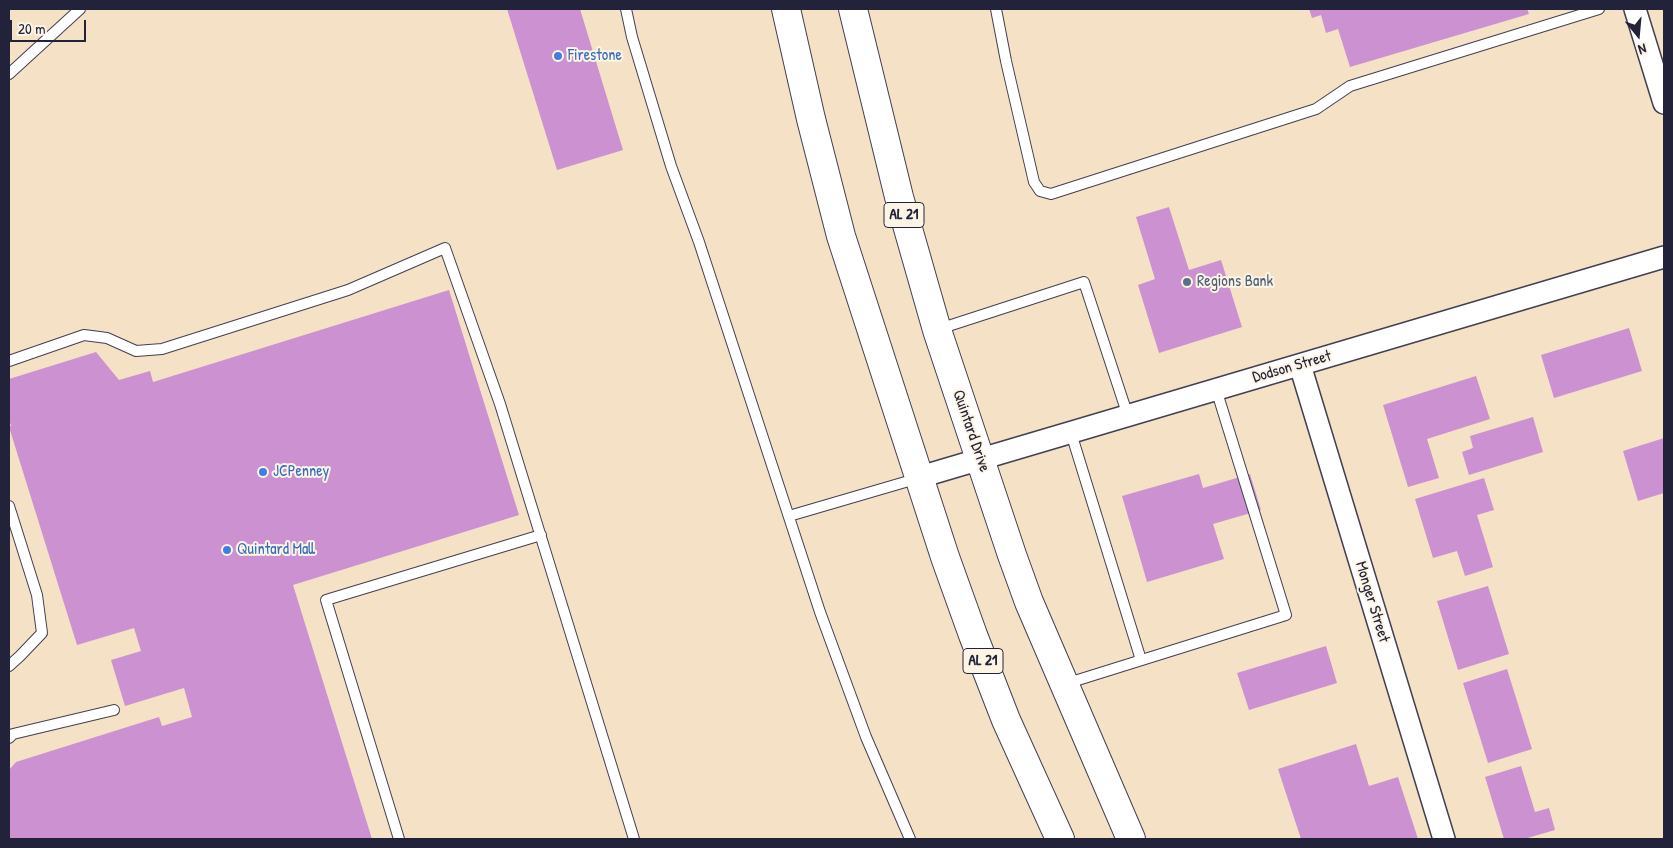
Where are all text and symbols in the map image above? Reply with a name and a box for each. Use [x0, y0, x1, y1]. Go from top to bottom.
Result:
scale bar [12, 10, 89, 42]
north arrow [1613, 10, 1663, 60]
text: 20 m [18, 18, 45, 39]
text: N [1636, 40, 1649, 60]
place label: Firestone [568, 46, 622, 66]
marker: Firestone [552, 50, 564, 62]
road number: AL 21 [884, 202, 924, 228]
place label: Regions Bank [1197, 272, 1273, 292]
marker: Regions Bank [1181, 276, 1193, 288]
street label: Dodson Street [1250, 347, 1334, 387]
street label: Quintard Drive [948, 387, 994, 475]
place label: JCPenney [273, 462, 329, 482]
marker: JCPenney [257, 466, 269, 478]
place label: Quintard Mall [237, 540, 315, 560]
marker: Quintard Mall [221, 544, 233, 556]
street label: Monger Street [1351, 559, 1393, 645]
road number: AL 21 [963, 648, 1003, 674]

